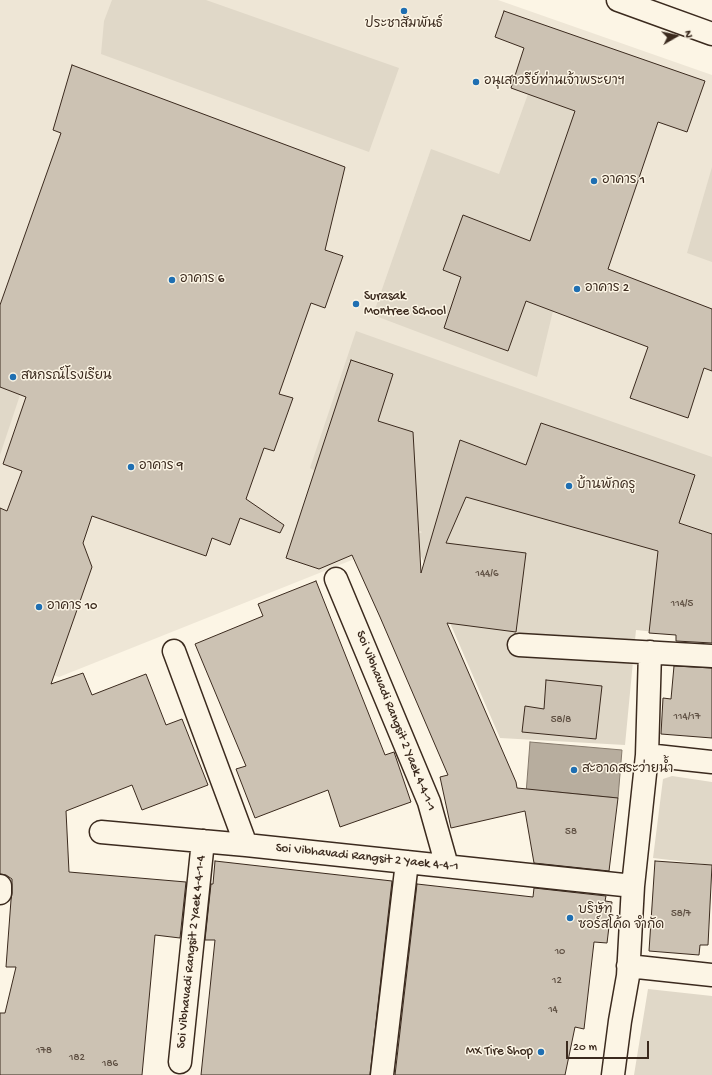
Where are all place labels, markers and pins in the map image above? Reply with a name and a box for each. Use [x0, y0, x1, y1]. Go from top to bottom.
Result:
marker: ประชาสัมพันธ์ [399, 6, 409, 16]
place label: ประชาสัมพันธ์ [365, 17, 443, 33]
place label: อนุเสาวรีย์ท่านเจ้าพระยาฯ [484, 74, 625, 90]
marker: อนุเสาวรีย์ท่านเจ้าพระยาฯ [471, 77, 481, 87]
place label: อาคาร 1 [602, 173, 645, 189]
marker: อาคาร 1 [589, 176, 599, 186]
place label: อาคาร 6 [180, 272, 224, 288]
marker: อาคาร 6 [167, 275, 177, 285]
place label: อาคาร 2 [585, 281, 629, 297]
marker: อาคาร 2 [572, 284, 582, 294]
place label: Surasak Montree School [364, 289, 446, 320]
marker: Surasak Montree School [351, 299, 361, 309]
place label: สหกรณ์โรงเรียน [21, 369, 112, 385]
marker: สหกรณ์โรงเรียน [8, 372, 18, 382]
place label: อาคาร 9 [139, 459, 183, 475]
marker: อาคาร 9 [126, 462, 136, 472]
place label: บ้านพักครู [577, 478, 635, 494]
marker: บ้านพักครู [564, 481, 574, 491]
place label: อาคาร 10 [47, 599, 97, 615]
marker: อาคาร 10 [34, 602, 44, 612]
place label: สะอาดสระว่ายน้ำ [582, 762, 673, 778]
marker: สะอาดสระว่ายน้ำ [569, 765, 579, 775]
place label: บริษัท ซอร์สโค้ด จำกัด [578, 903, 664, 934]
marker: บริษัท ซอร์สโค้ด จำกัด [565, 913, 575, 923]
place label: MX Tire Shop [466, 1044, 533, 1060]
marker: MX Tire Shop [536, 1047, 546, 1057]

